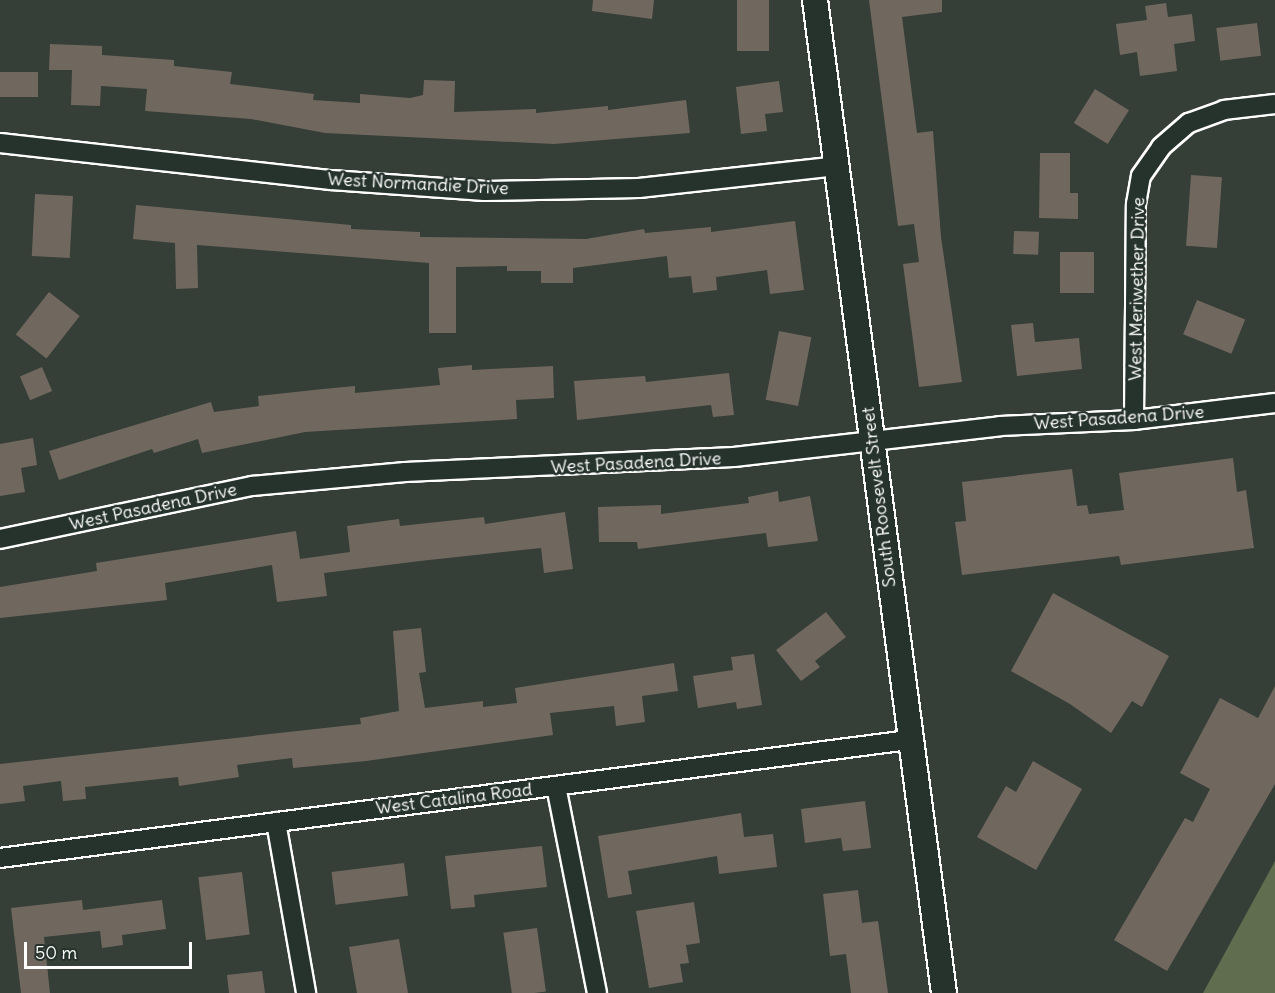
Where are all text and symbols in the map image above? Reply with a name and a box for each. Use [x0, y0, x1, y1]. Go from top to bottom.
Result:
street label: West Normandie Drive [327, 168, 509, 200]
street label: West Meriwether Drive [1125, 197, 1149, 381]
street label: West Pasadena Drive [1033, 401, 1205, 435]
street label: South Roosevelt Street [857, 406, 901, 588]
street label: West Pasadena Drive [550, 448, 722, 478]
street label: West Pasadena Drive [67, 479, 239, 535]
street label: West Catalina Road [375, 779, 533, 819]
scale bar [27, 930, 195, 968]
text: 50 m [35, 941, 77, 964]

